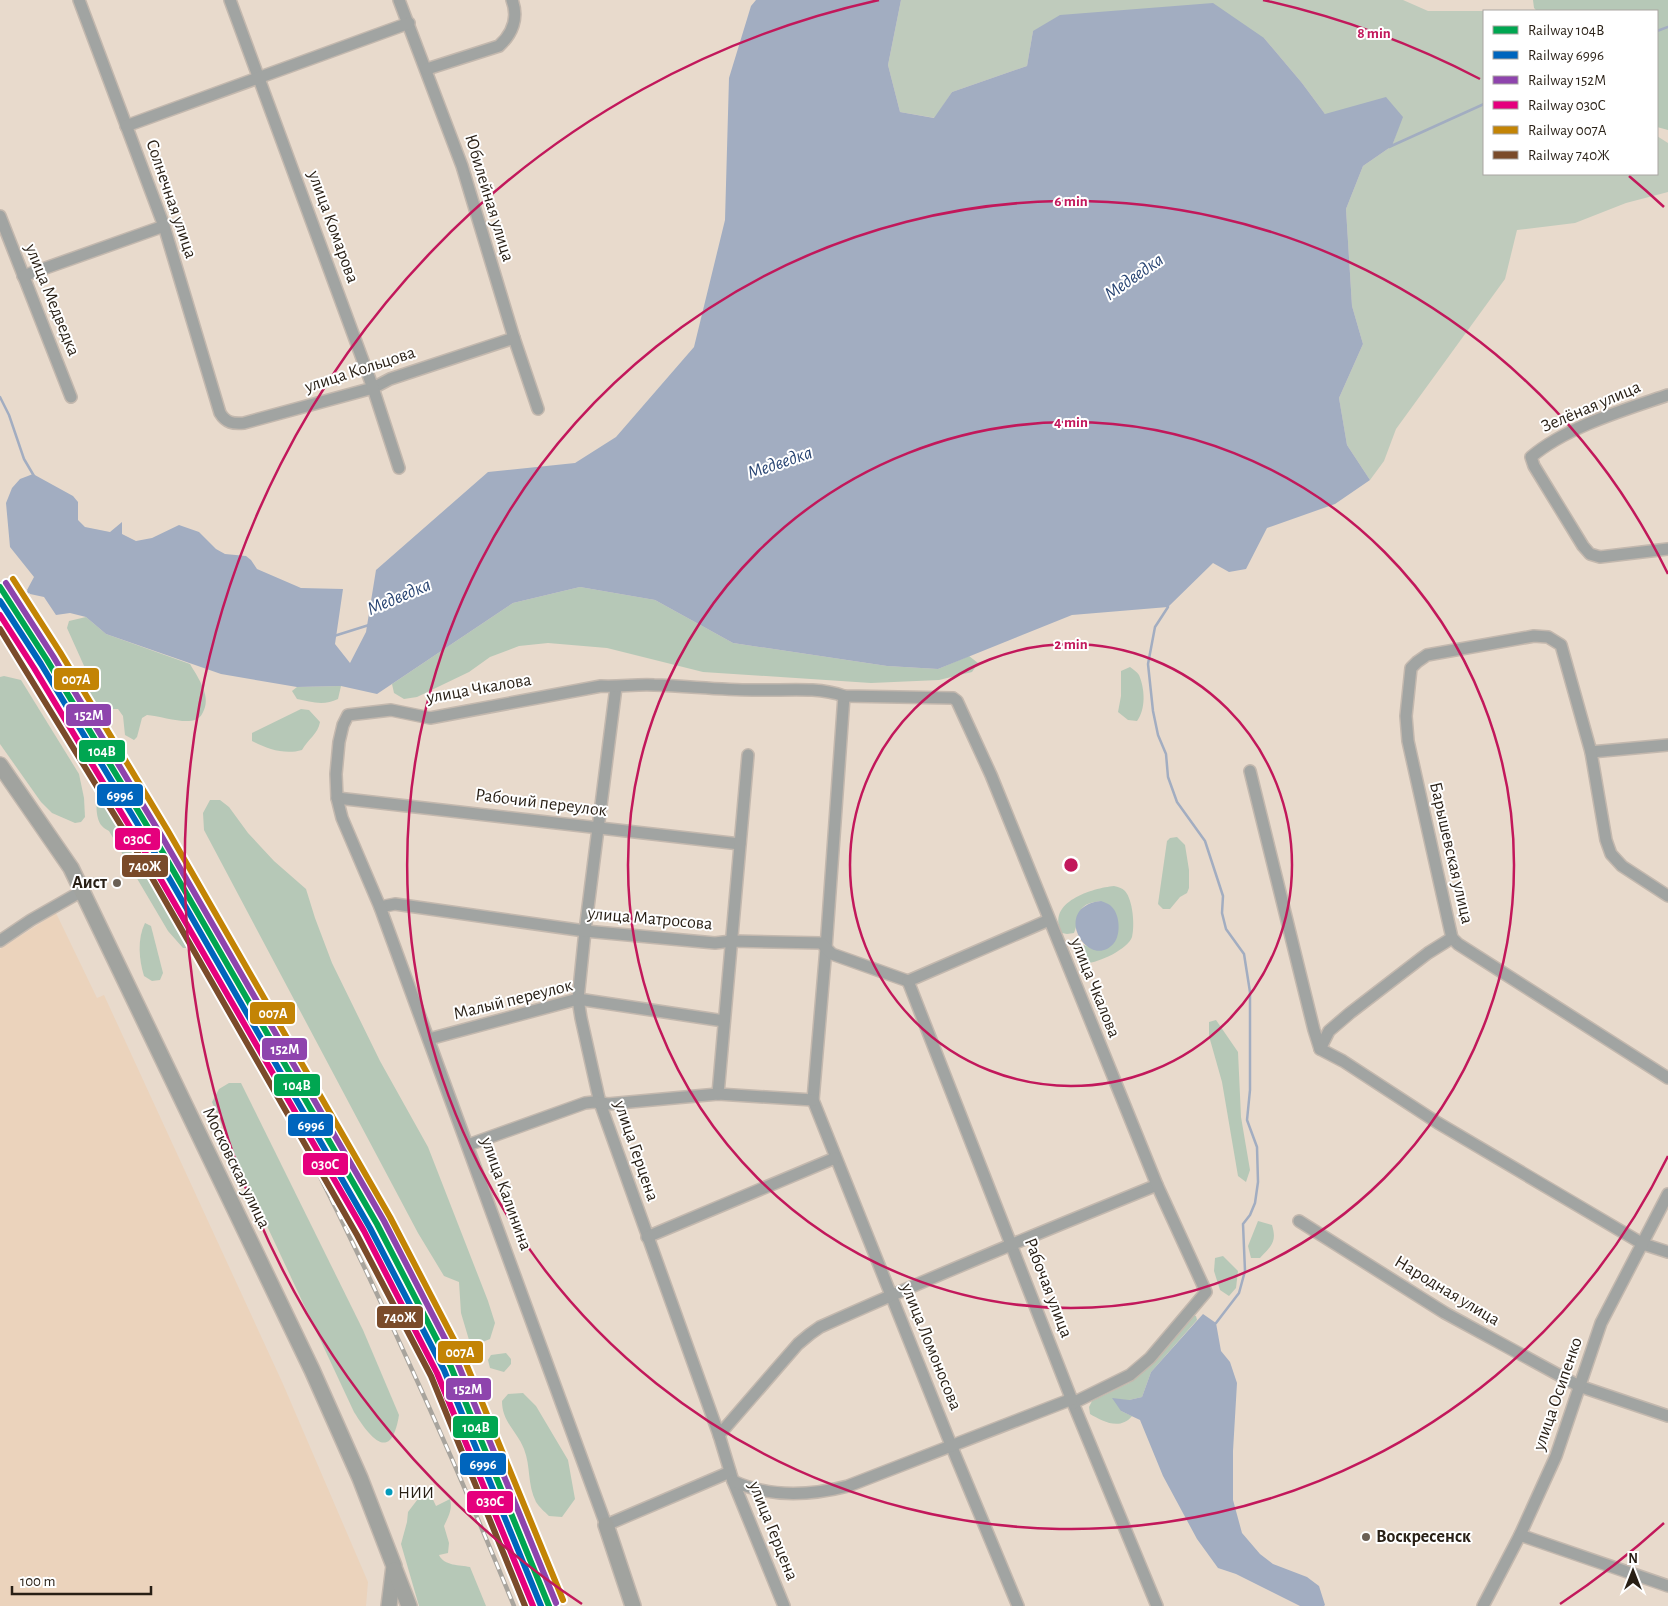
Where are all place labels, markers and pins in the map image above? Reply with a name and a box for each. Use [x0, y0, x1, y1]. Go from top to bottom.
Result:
centre of rings [1062, 856, 1080, 874]
place label: Аист [72, 874, 108, 892]
marker: Аист [111, 877, 123, 889]
place label: НИИ [398, 1484, 434, 1501]
marker: НИИ [384, 1487, 394, 1497]
place label: Воскресенск [1376, 1528, 1471, 1546]
marker: Воскресенск [1360, 1531, 1372, 1543]

